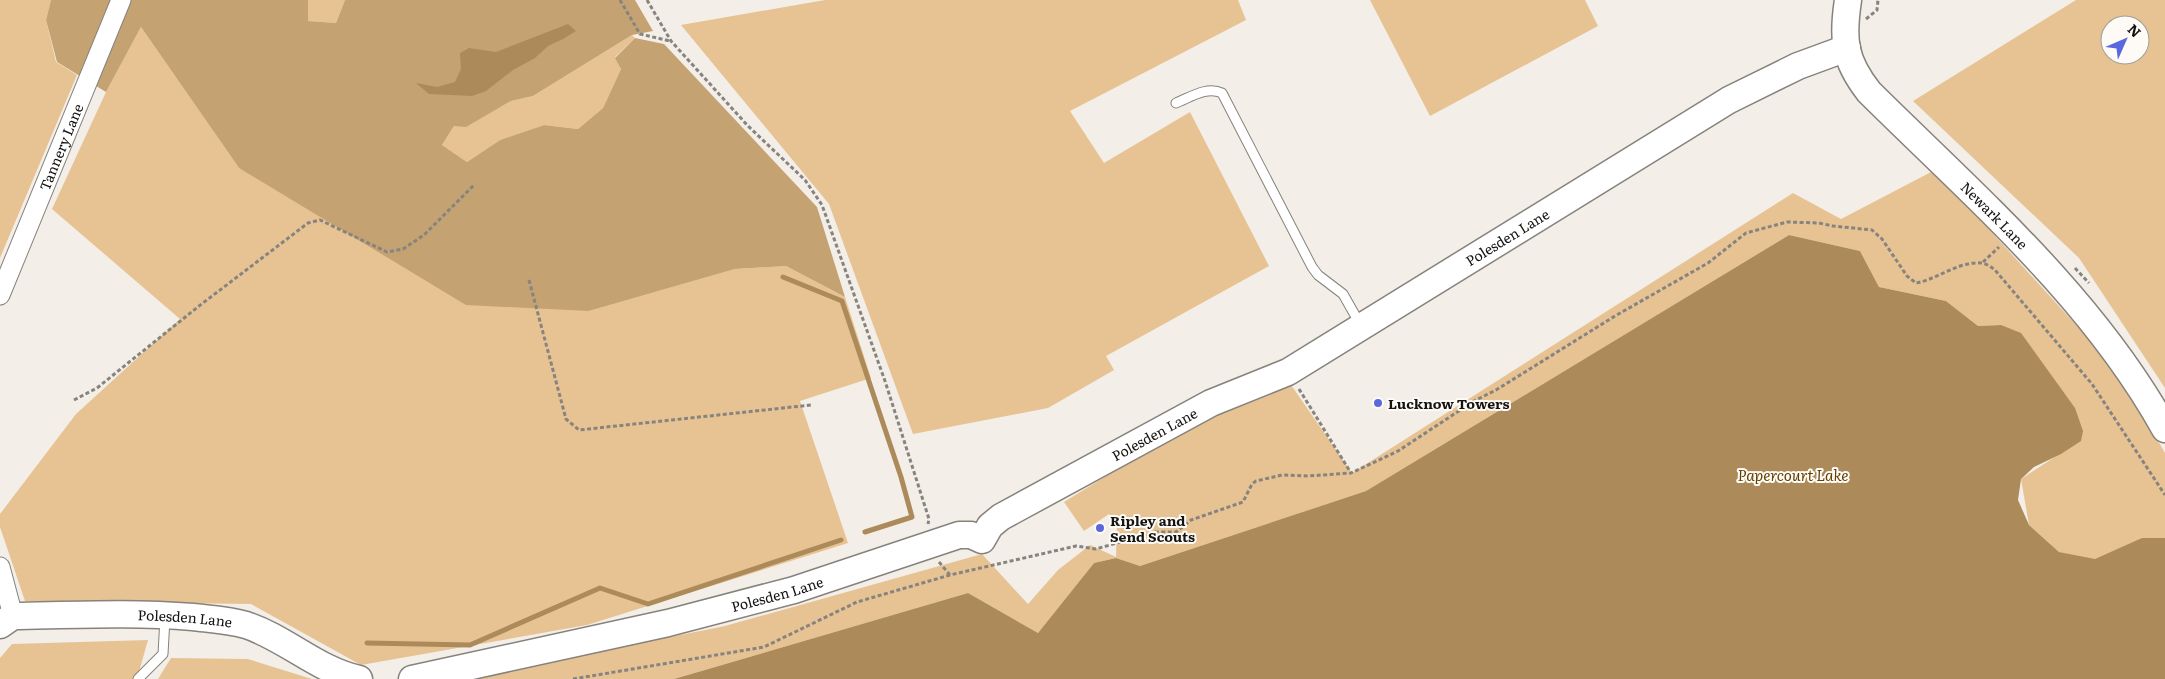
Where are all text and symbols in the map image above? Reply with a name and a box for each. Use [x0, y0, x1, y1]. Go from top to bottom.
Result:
north arrow [2100, 15, 2150, 65]
text: N [2124, 19, 2146, 42]
street label: Tannery Lane [34, 100, 88, 194]
street label: Newark Lane [1957, 177, 2033, 253]
street label: Polesden Lane [1461, 203, 1553, 270]
place label: Lucknow Towers [1388, 393, 1510, 413]
marker: Lucknow Towers [1372, 397, 1384, 409]
street label: Polesden Lane [1108, 402, 1201, 465]
water label: Papercourt Lake [1738, 463, 1848, 486]
place label: Ripley and Send Scouts [1110, 510, 1195, 546]
marker: Ripley and Send Scouts [1094, 522, 1106, 534]
street label: Polesden Lane [729, 571, 826, 616]
street label: Polesden Lane [138, 604, 234, 632]

